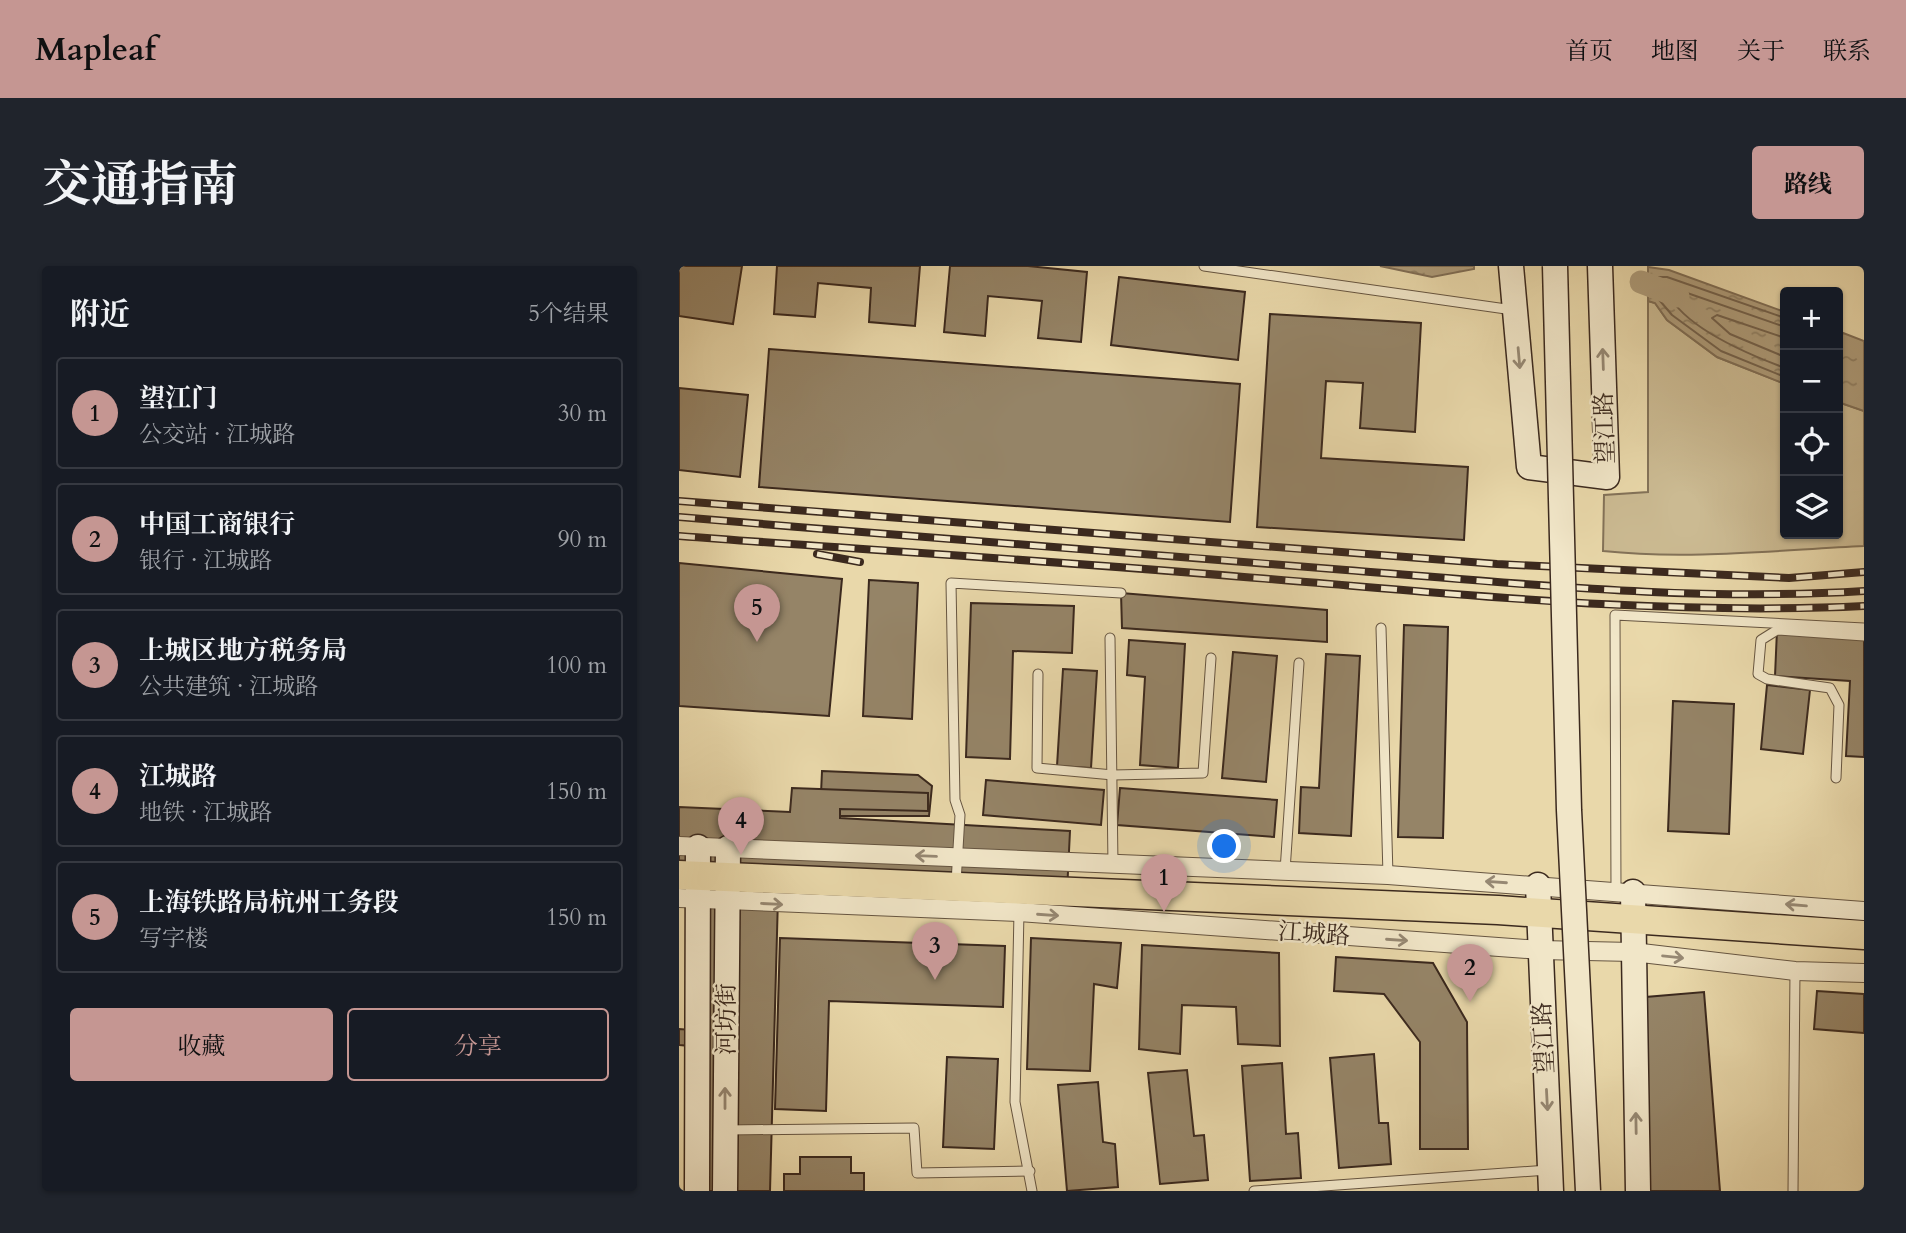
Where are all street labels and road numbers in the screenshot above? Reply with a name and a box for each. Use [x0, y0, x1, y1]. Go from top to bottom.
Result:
street label: 望江路 [1587, 391, 1623, 465]
street label: 江城路 [1277, 915, 1351, 953]
street label: 河坊街 [710, 983, 743, 1055]
street label: 望江路 [1526, 1001, 1562, 1075]

